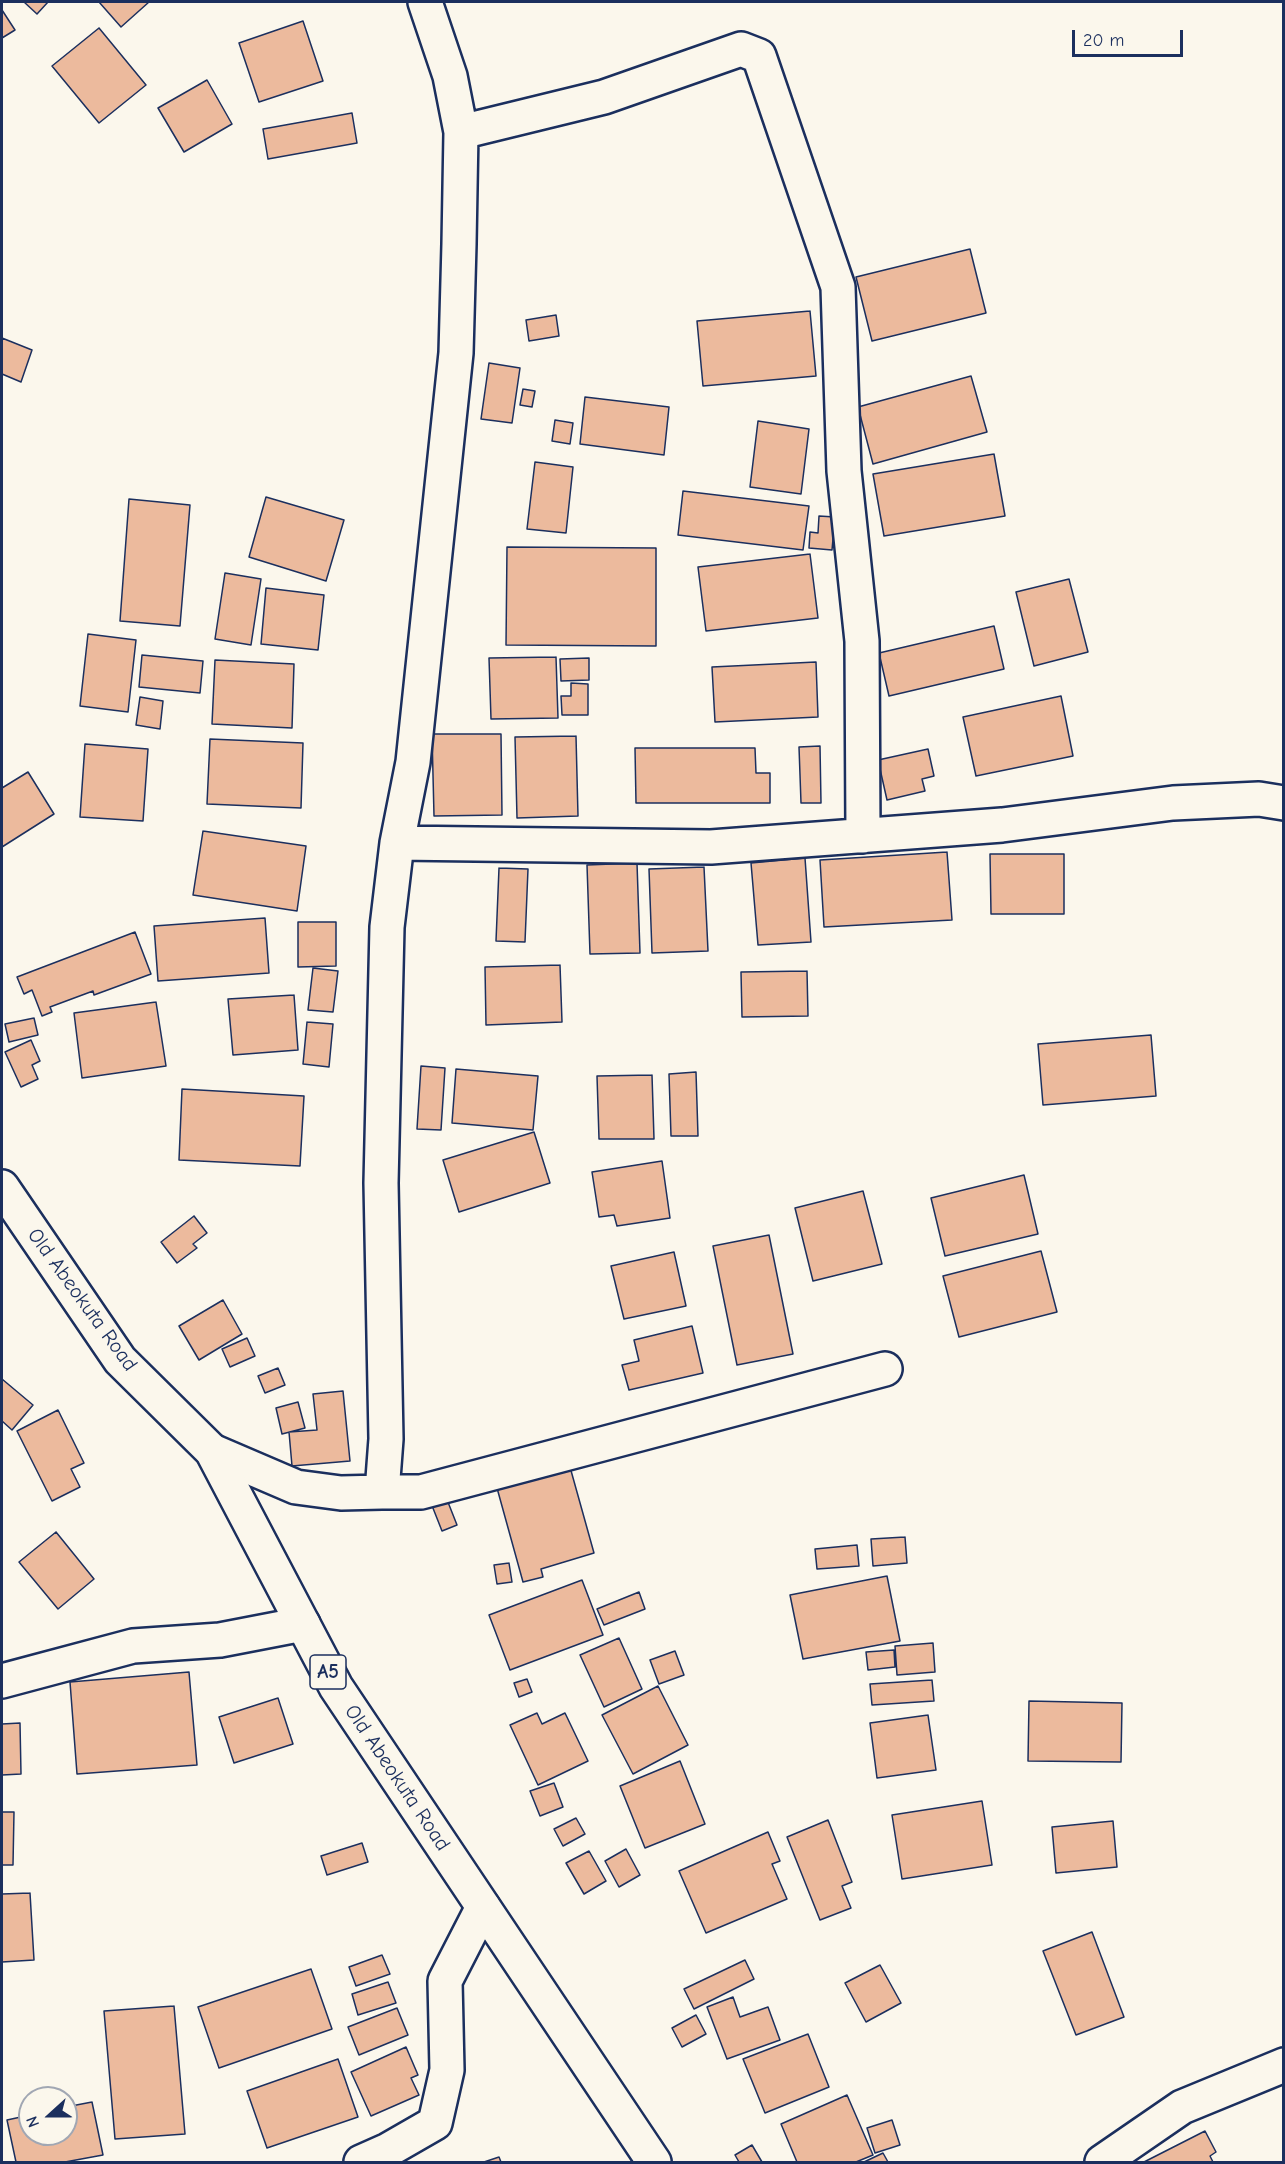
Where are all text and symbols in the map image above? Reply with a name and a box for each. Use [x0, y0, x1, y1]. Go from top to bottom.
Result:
scale bar [1075, 18, 1186, 56]
text: 20 m [1083, 30, 1124, 51]
street label: Old Abeokuta Road [22, 1224, 142, 1376]
road number: A5 [310, 1655, 346, 1689]
street label: Old Abeokuta Road [339, 1700, 455, 1856]
north arrow [18, 2086, 78, 2146]
text: N [23, 2114, 43, 2130]

